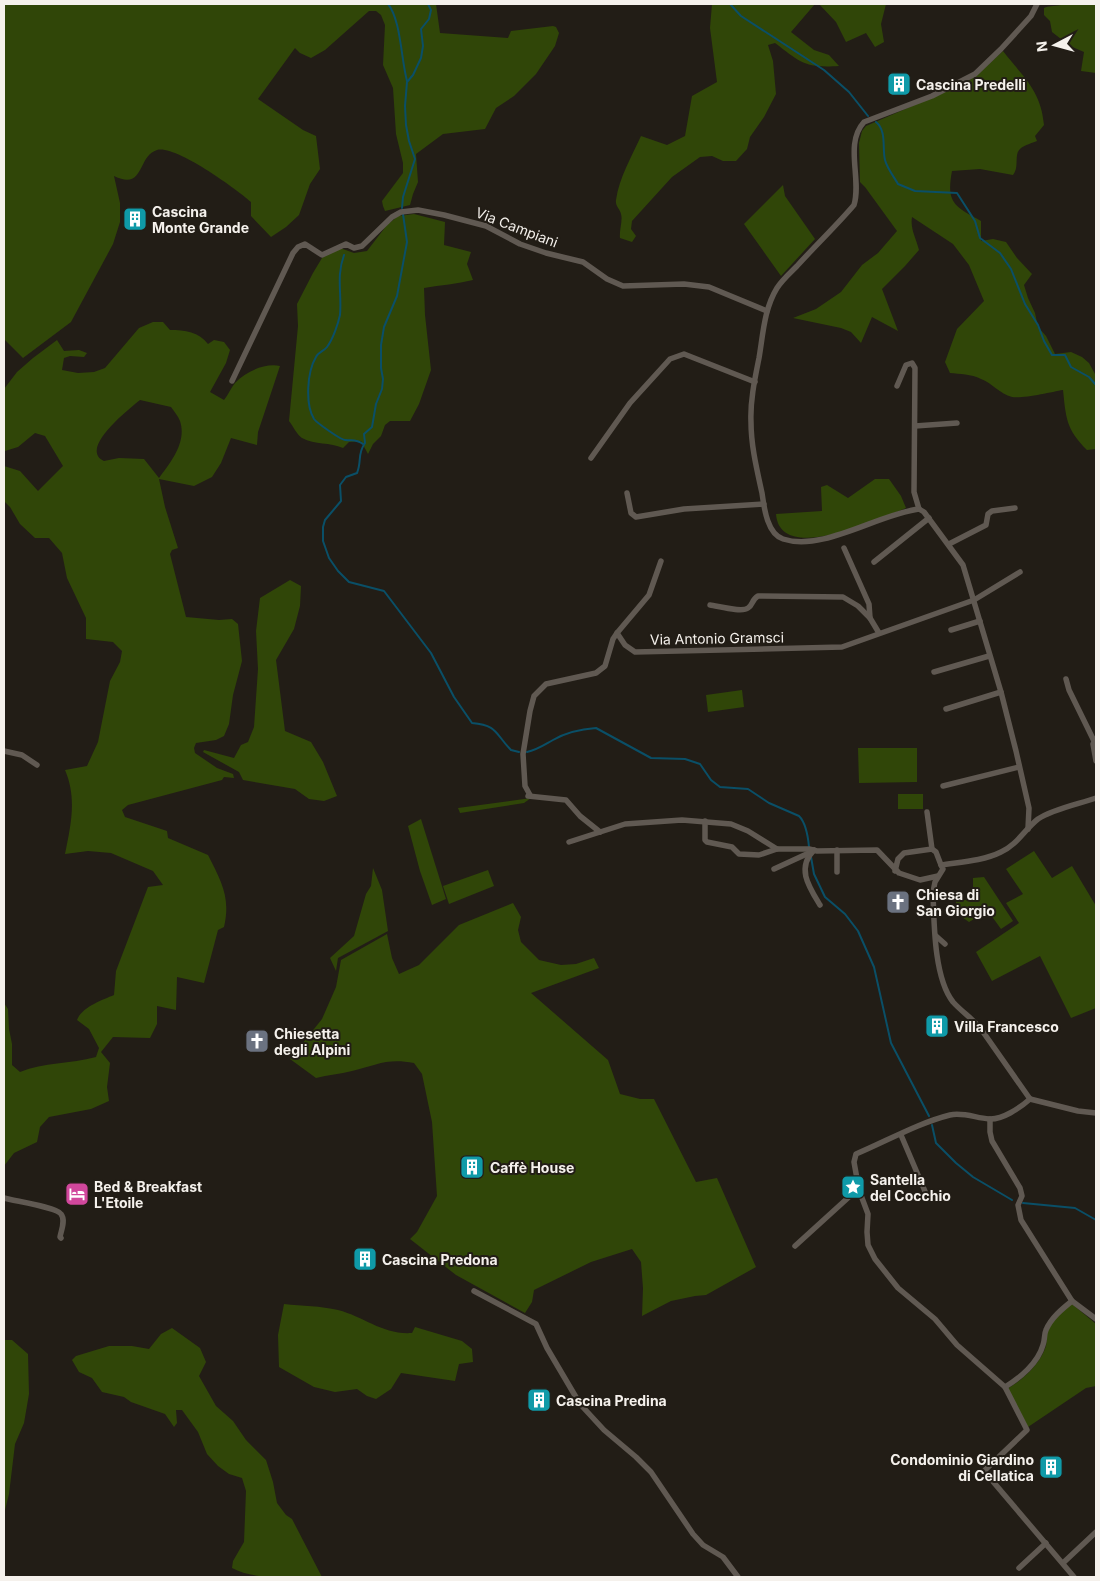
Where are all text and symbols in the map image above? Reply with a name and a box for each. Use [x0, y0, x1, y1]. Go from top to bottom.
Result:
north arrow [1030, 20, 1080, 70]
text: N [1033, 40, 1051, 53]
building icon: Cascina Predelli [886, 71, 912, 97]
place label: Cascina Predelli [916, 76, 1026, 93]
place label: Cascina Monte Grande [152, 203, 249, 236]
street label: Via Campiani [473, 204, 561, 250]
building icon: Cascina Monte Grande [122, 206, 148, 232]
street label: Via Antonio Gramsci [650, 628, 784, 648]
place label: Chiesa di San Giorgio [916, 886, 995, 919]
church icon: Chiesa di San Giorgio [885, 889, 911, 915]
building icon: Villa Francesco [924, 1013, 950, 1039]
place label: Villa Francesco [954, 1018, 1059, 1035]
place label: Chiesetta degli Alpini [274, 1025, 350, 1058]
church icon: Chiesetta degli Alpini [244, 1028, 270, 1054]
building icon: Caffè House [459, 1154, 485, 1180]
place label: Caffè House [490, 1159, 574, 1176]
place label: Santella del Cocchio [870, 1171, 951, 1204]
place icon: Santella del Cocchio [840, 1174, 866, 1200]
place label: Bed & Breakfast L'Etoile [94, 1178, 202, 1211]
hotel icon: Bed & Breakfast L'Etoile [64, 1181, 90, 1207]
building icon: Cascina Predona [352, 1246, 378, 1272]
place label: Cascina Predona [382, 1251, 498, 1268]
building icon: Cascina Predina [526, 1387, 552, 1413]
place label: Cascina Predina [556, 1392, 667, 1409]
place label: Condominio Giardino di Cellatica [890, 1451, 1034, 1484]
building icon: Condominio Giardino di Cellatica [1038, 1454, 1064, 1480]

